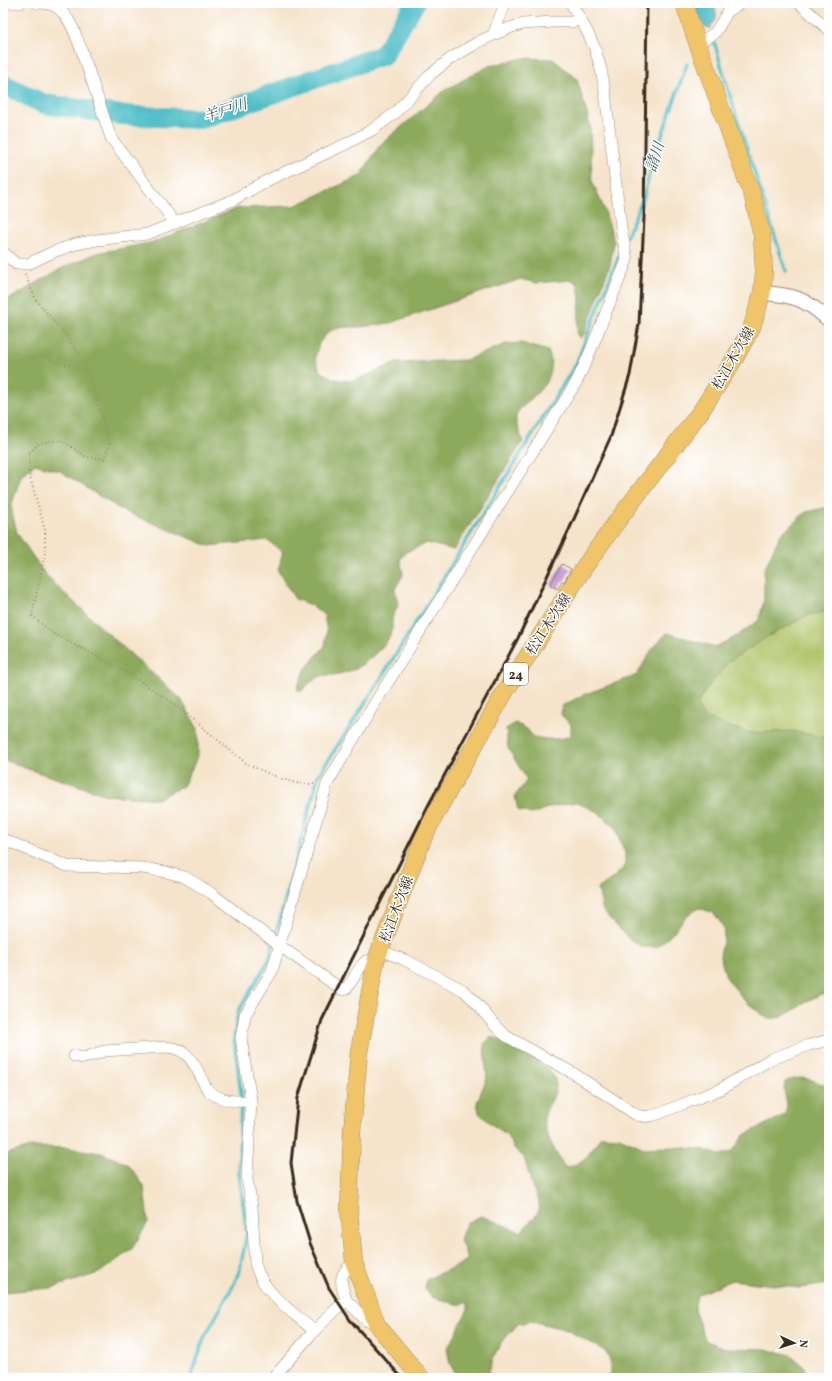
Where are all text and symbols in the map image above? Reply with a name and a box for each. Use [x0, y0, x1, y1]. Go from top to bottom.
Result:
water label: 羊戸川 [201, 94, 252, 128]
water label: 請川 [642, 138, 672, 175]
street label: 松江木次線 [709, 324, 760, 394]
street label: 松江木次線 [522, 590, 576, 659]
road number: 24 [504, 663, 528, 685]
street label: 松江木次線 [376, 873, 419, 946]
north arrow [774, 1323, 814, 1363]
text: N [795, 1339, 810, 1348]

